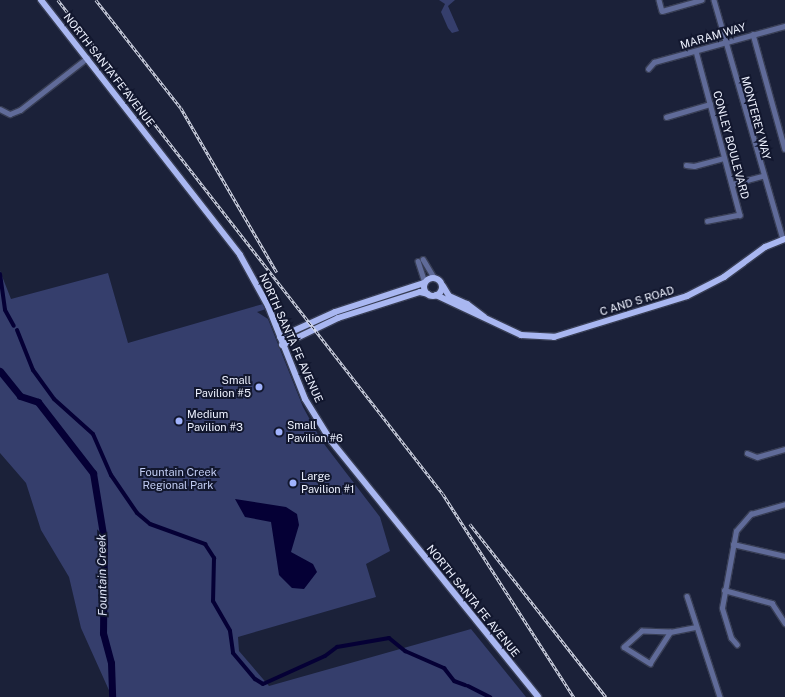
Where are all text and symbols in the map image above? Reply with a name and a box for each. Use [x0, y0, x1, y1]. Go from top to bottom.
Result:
street label: NORTH SANTA FE AVENUE [61, 11, 157, 129]
street label: MARAM WAY [678, 20, 748, 52]
street label: MONTEREY WAY [738, 75, 774, 161]
street label: CONLEY BOULEVARD [710, 89, 752, 201]
street label: NORTH SANTA FE AVENUE [256, 271, 326, 405]
street label: C AND S ROAD [598, 283, 676, 319]
place label: Small Pavilion #5 [195, 374, 251, 400]
marker: Small Pavilion #5 [254, 382, 264, 392]
place label: Medium Pavilion #3 [187, 408, 243, 434]
marker: Medium Pavilion #3 [174, 416, 184, 426]
place label: Small Pavilion #6 [287, 419, 343, 445]
marker: Small Pavilion #6 [274, 427, 284, 437]
park label: Fountain Creek Regional Park [139, 466, 217, 492]
place label: Large Pavilion #1 [301, 470, 354, 496]
marker: Large Pavilion #1 [288, 478, 298, 488]
water label: Fountain Creek [95, 534, 111, 616]
street label: NORTH SANTA FE AVENUE [424, 542, 522, 660]

